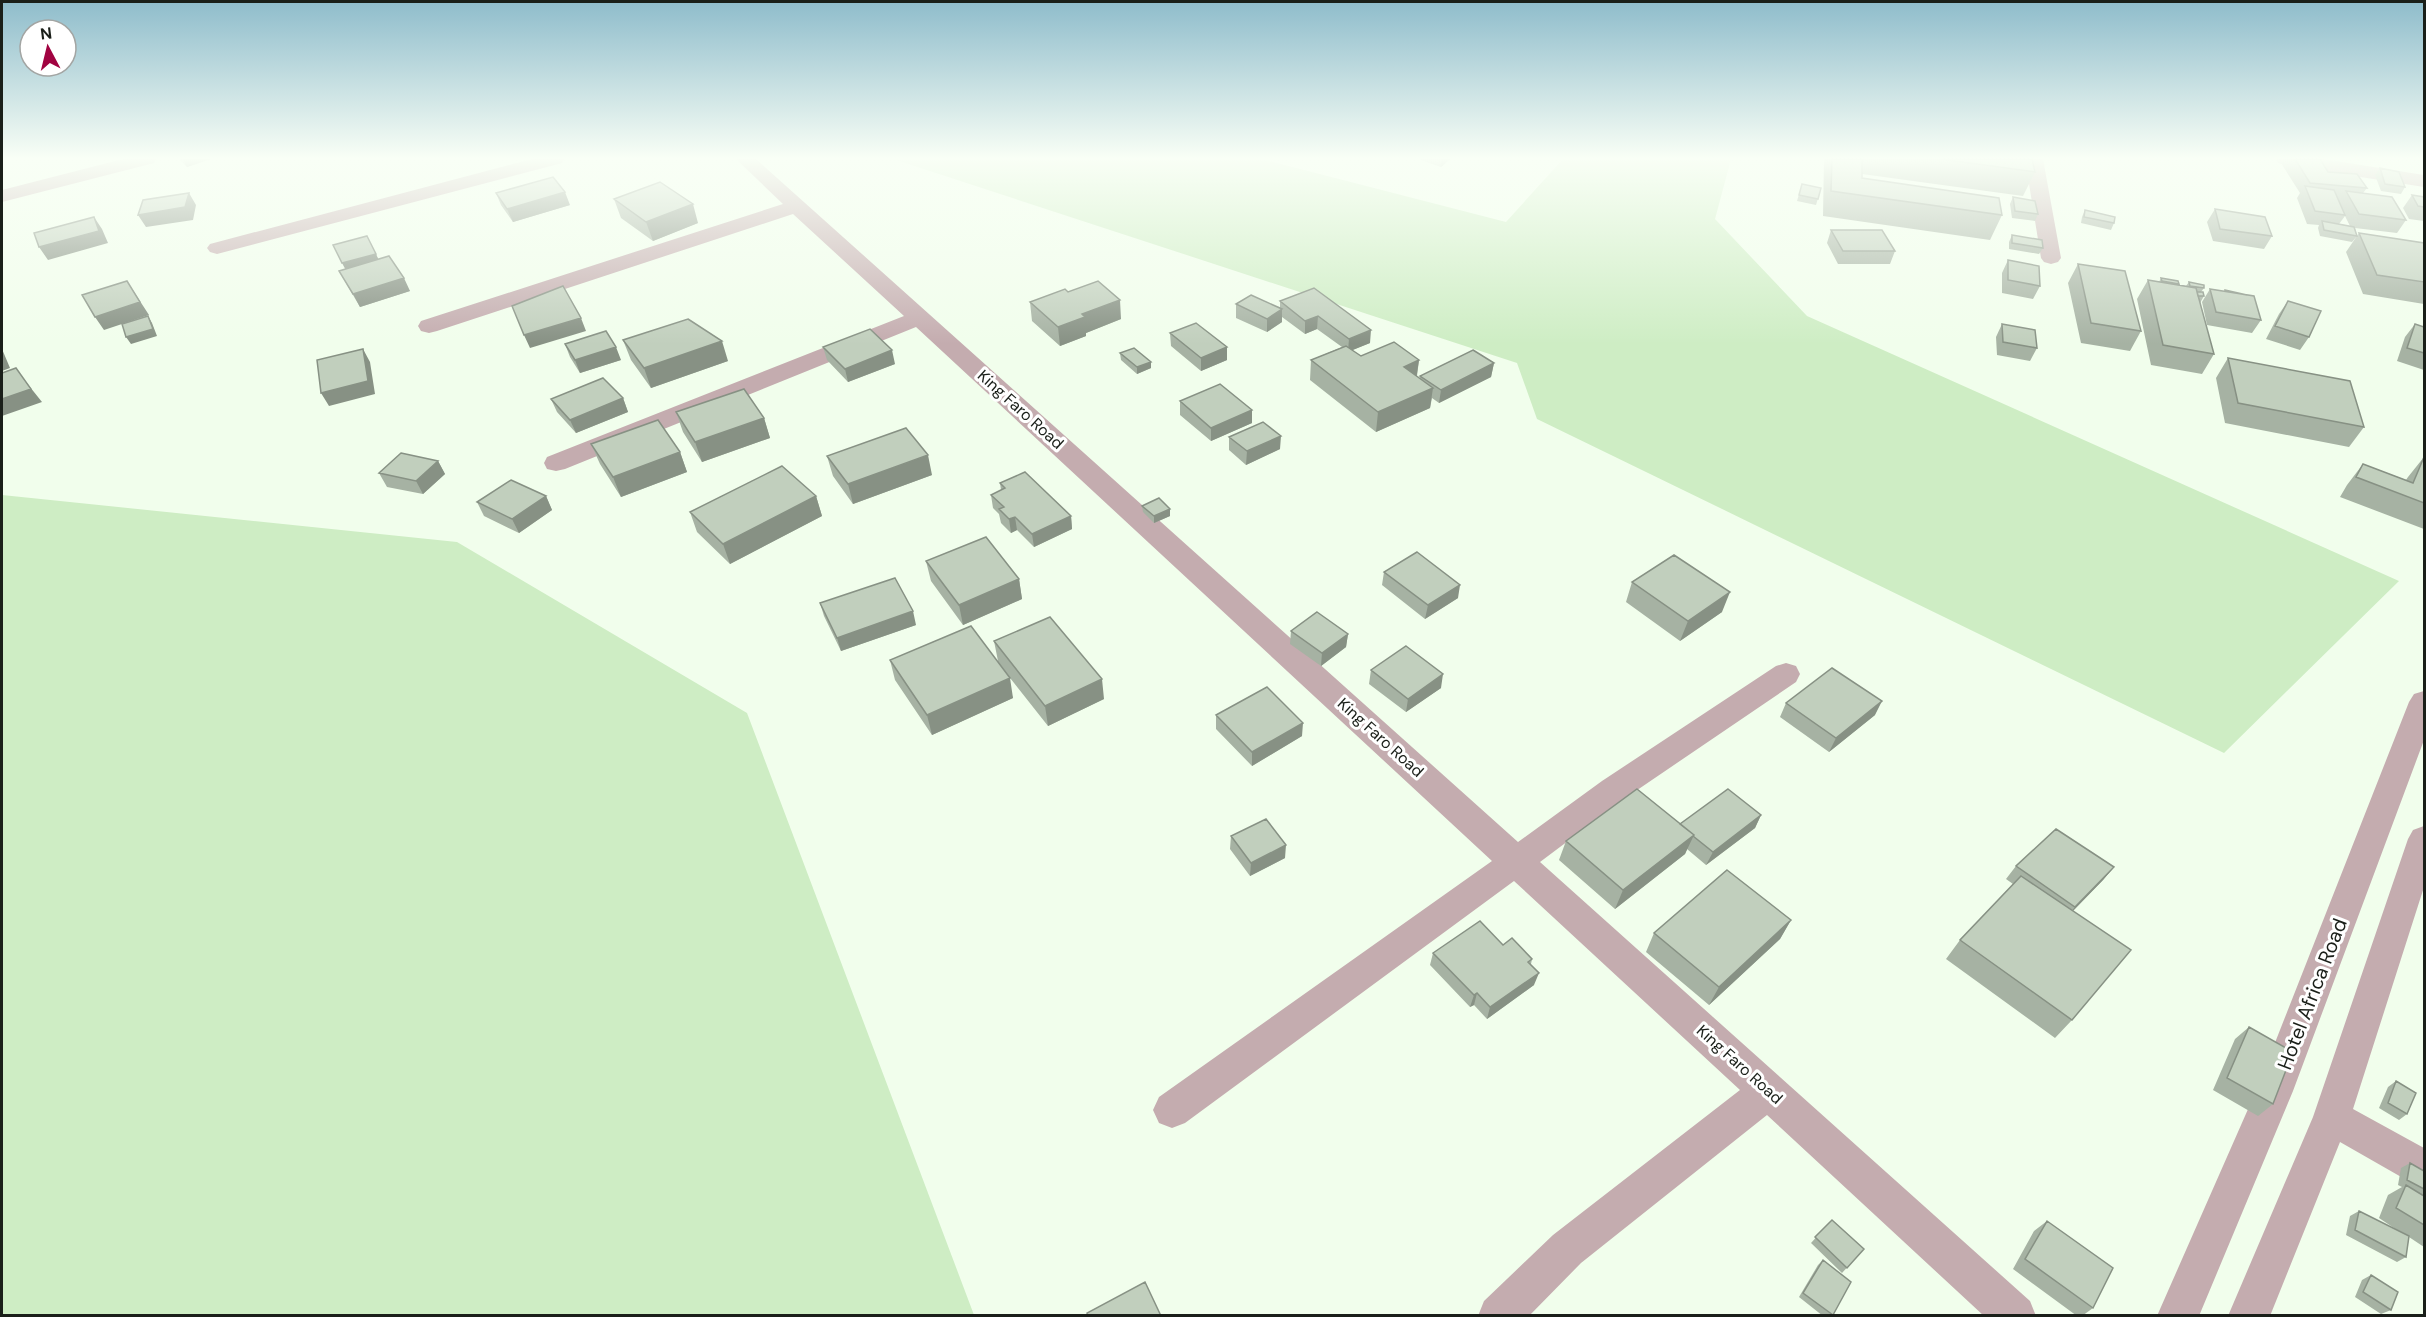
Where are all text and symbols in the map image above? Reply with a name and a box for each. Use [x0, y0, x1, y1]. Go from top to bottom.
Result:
north arrow [18, 18, 78, 78]
text: N [39, 22, 53, 45]
street label: King Faro Road [973, 365, 1068, 454]
street label: King Faro Road [1333, 693, 1428, 782]
street label: Hotel Africa Road [2271, 915, 2353, 1073]
street label: King Faro Road [1692, 1020, 1787, 1109]

